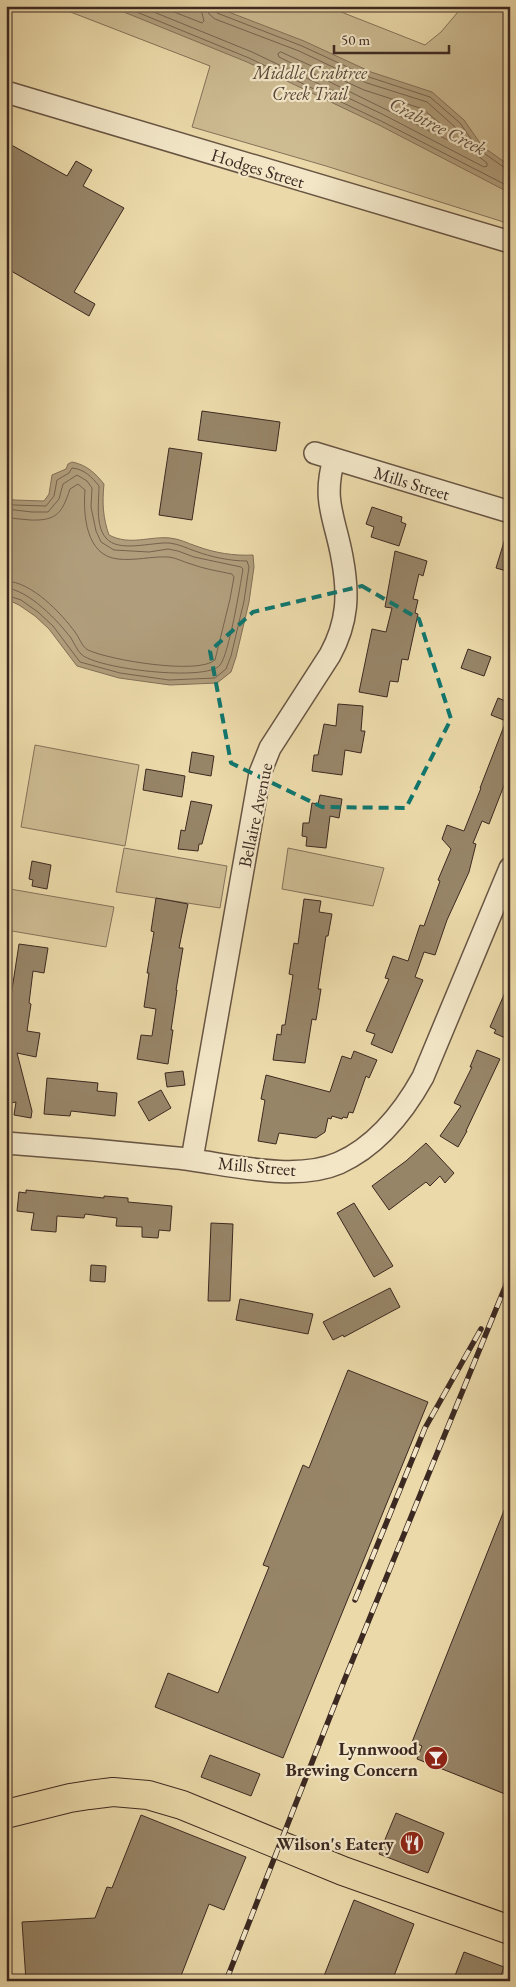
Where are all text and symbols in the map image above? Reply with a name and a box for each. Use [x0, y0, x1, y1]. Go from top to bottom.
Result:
scale bar [334, 22, 448, 54]
text: 50 m [341, 30, 370, 49]
park label: Middle Crabtree Creek Trail [252, 61, 368, 105]
water label: Crabtree Creek [385, 91, 491, 161]
street label: Hodges Street [209, 143, 308, 193]
street label: Mills Street [371, 461, 453, 506]
street label: Bellaire Avenue [233, 761, 277, 869]
street label: Mills Street [217, 1151, 297, 1181]
place label: Lynnwood Brewing Concern [285, 1737, 418, 1781]
bar icon: Lynnwood Brewing Concern [423, 1745, 449, 1771]
restaurant icon: Wilson's Eatery [399, 1830, 425, 1856]
place label: Wilson's Eatery [276, 1832, 394, 1855]

